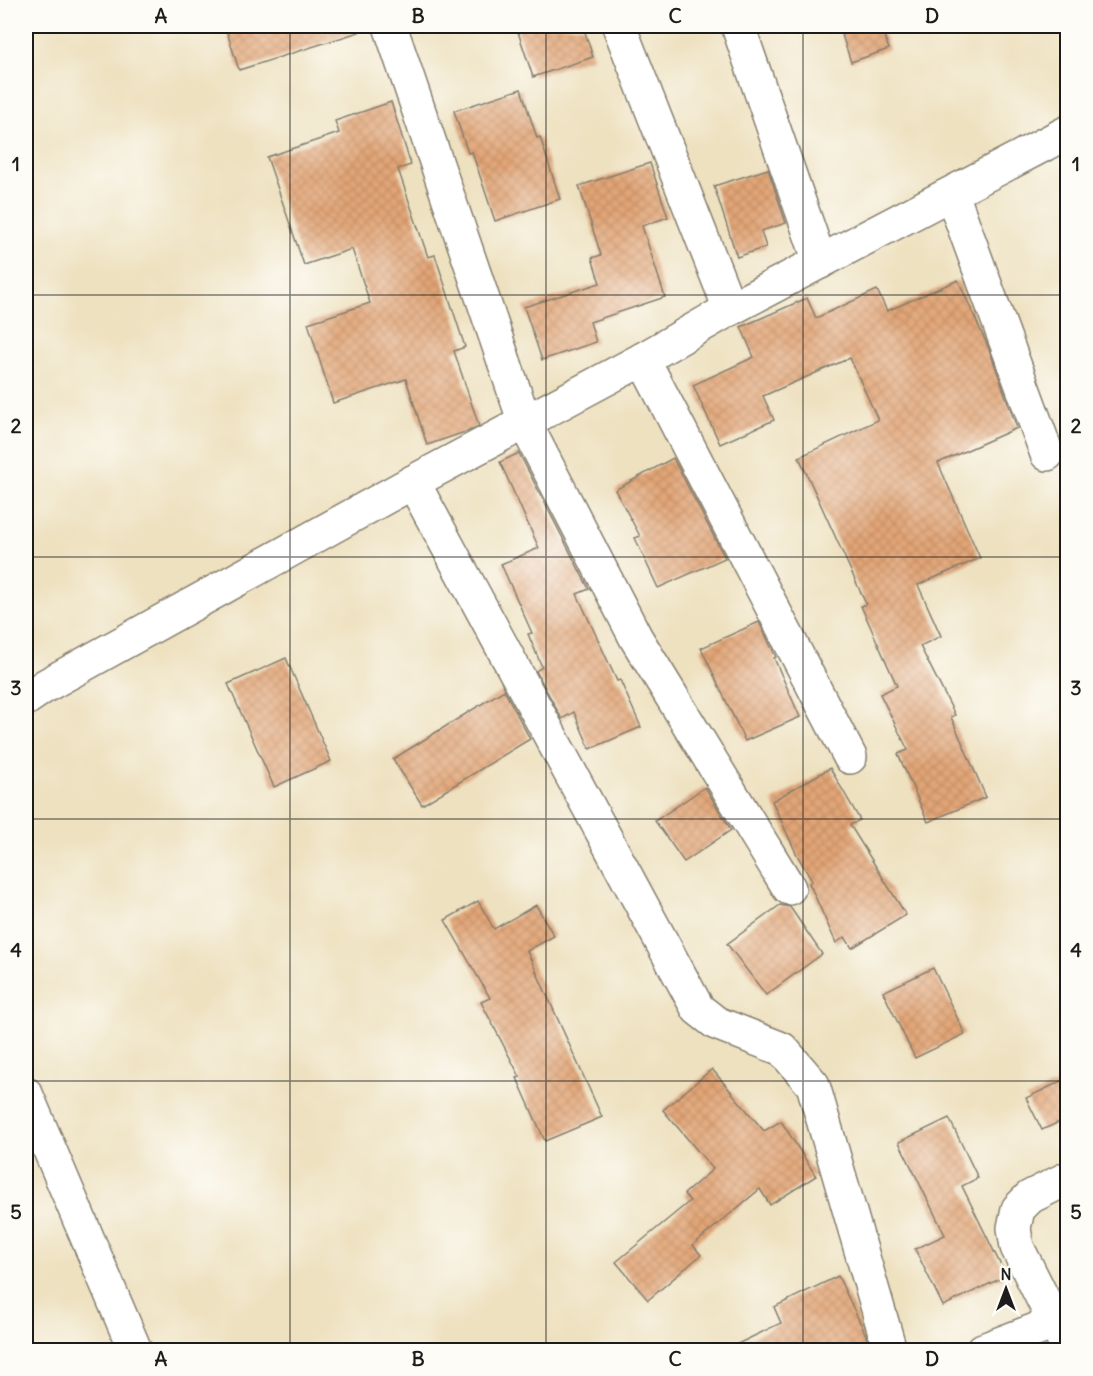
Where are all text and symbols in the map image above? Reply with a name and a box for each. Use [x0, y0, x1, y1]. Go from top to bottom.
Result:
text: A [155, 3, 168, 28]
text: B [411, 3, 425, 28]
text: C [668, 3, 682, 28]
text: D [925, 3, 939, 28]
text: 1 [12, 151, 20, 176]
text: 1 [1072, 151, 1080, 176]
text: 2 [11, 413, 22, 438]
text: 2 [1071, 413, 1082, 438]
text: 3 [10, 675, 22, 700]
text: 3 [1070, 675, 1082, 700]
text: 4 [10, 937, 22, 962]
text: 4 [1070, 937, 1082, 962]
text: 5 [10, 1199, 22, 1224]
text: 5 [1070, 1199, 1082, 1224]
north arrow [976, 1259, 1036, 1319]
text: N [1000, 1264, 1012, 1284]
text: A [155, 1346, 168, 1371]
text: B [411, 1346, 425, 1371]
text: C [668, 1346, 682, 1371]
text: D [925, 1346, 939, 1371]

